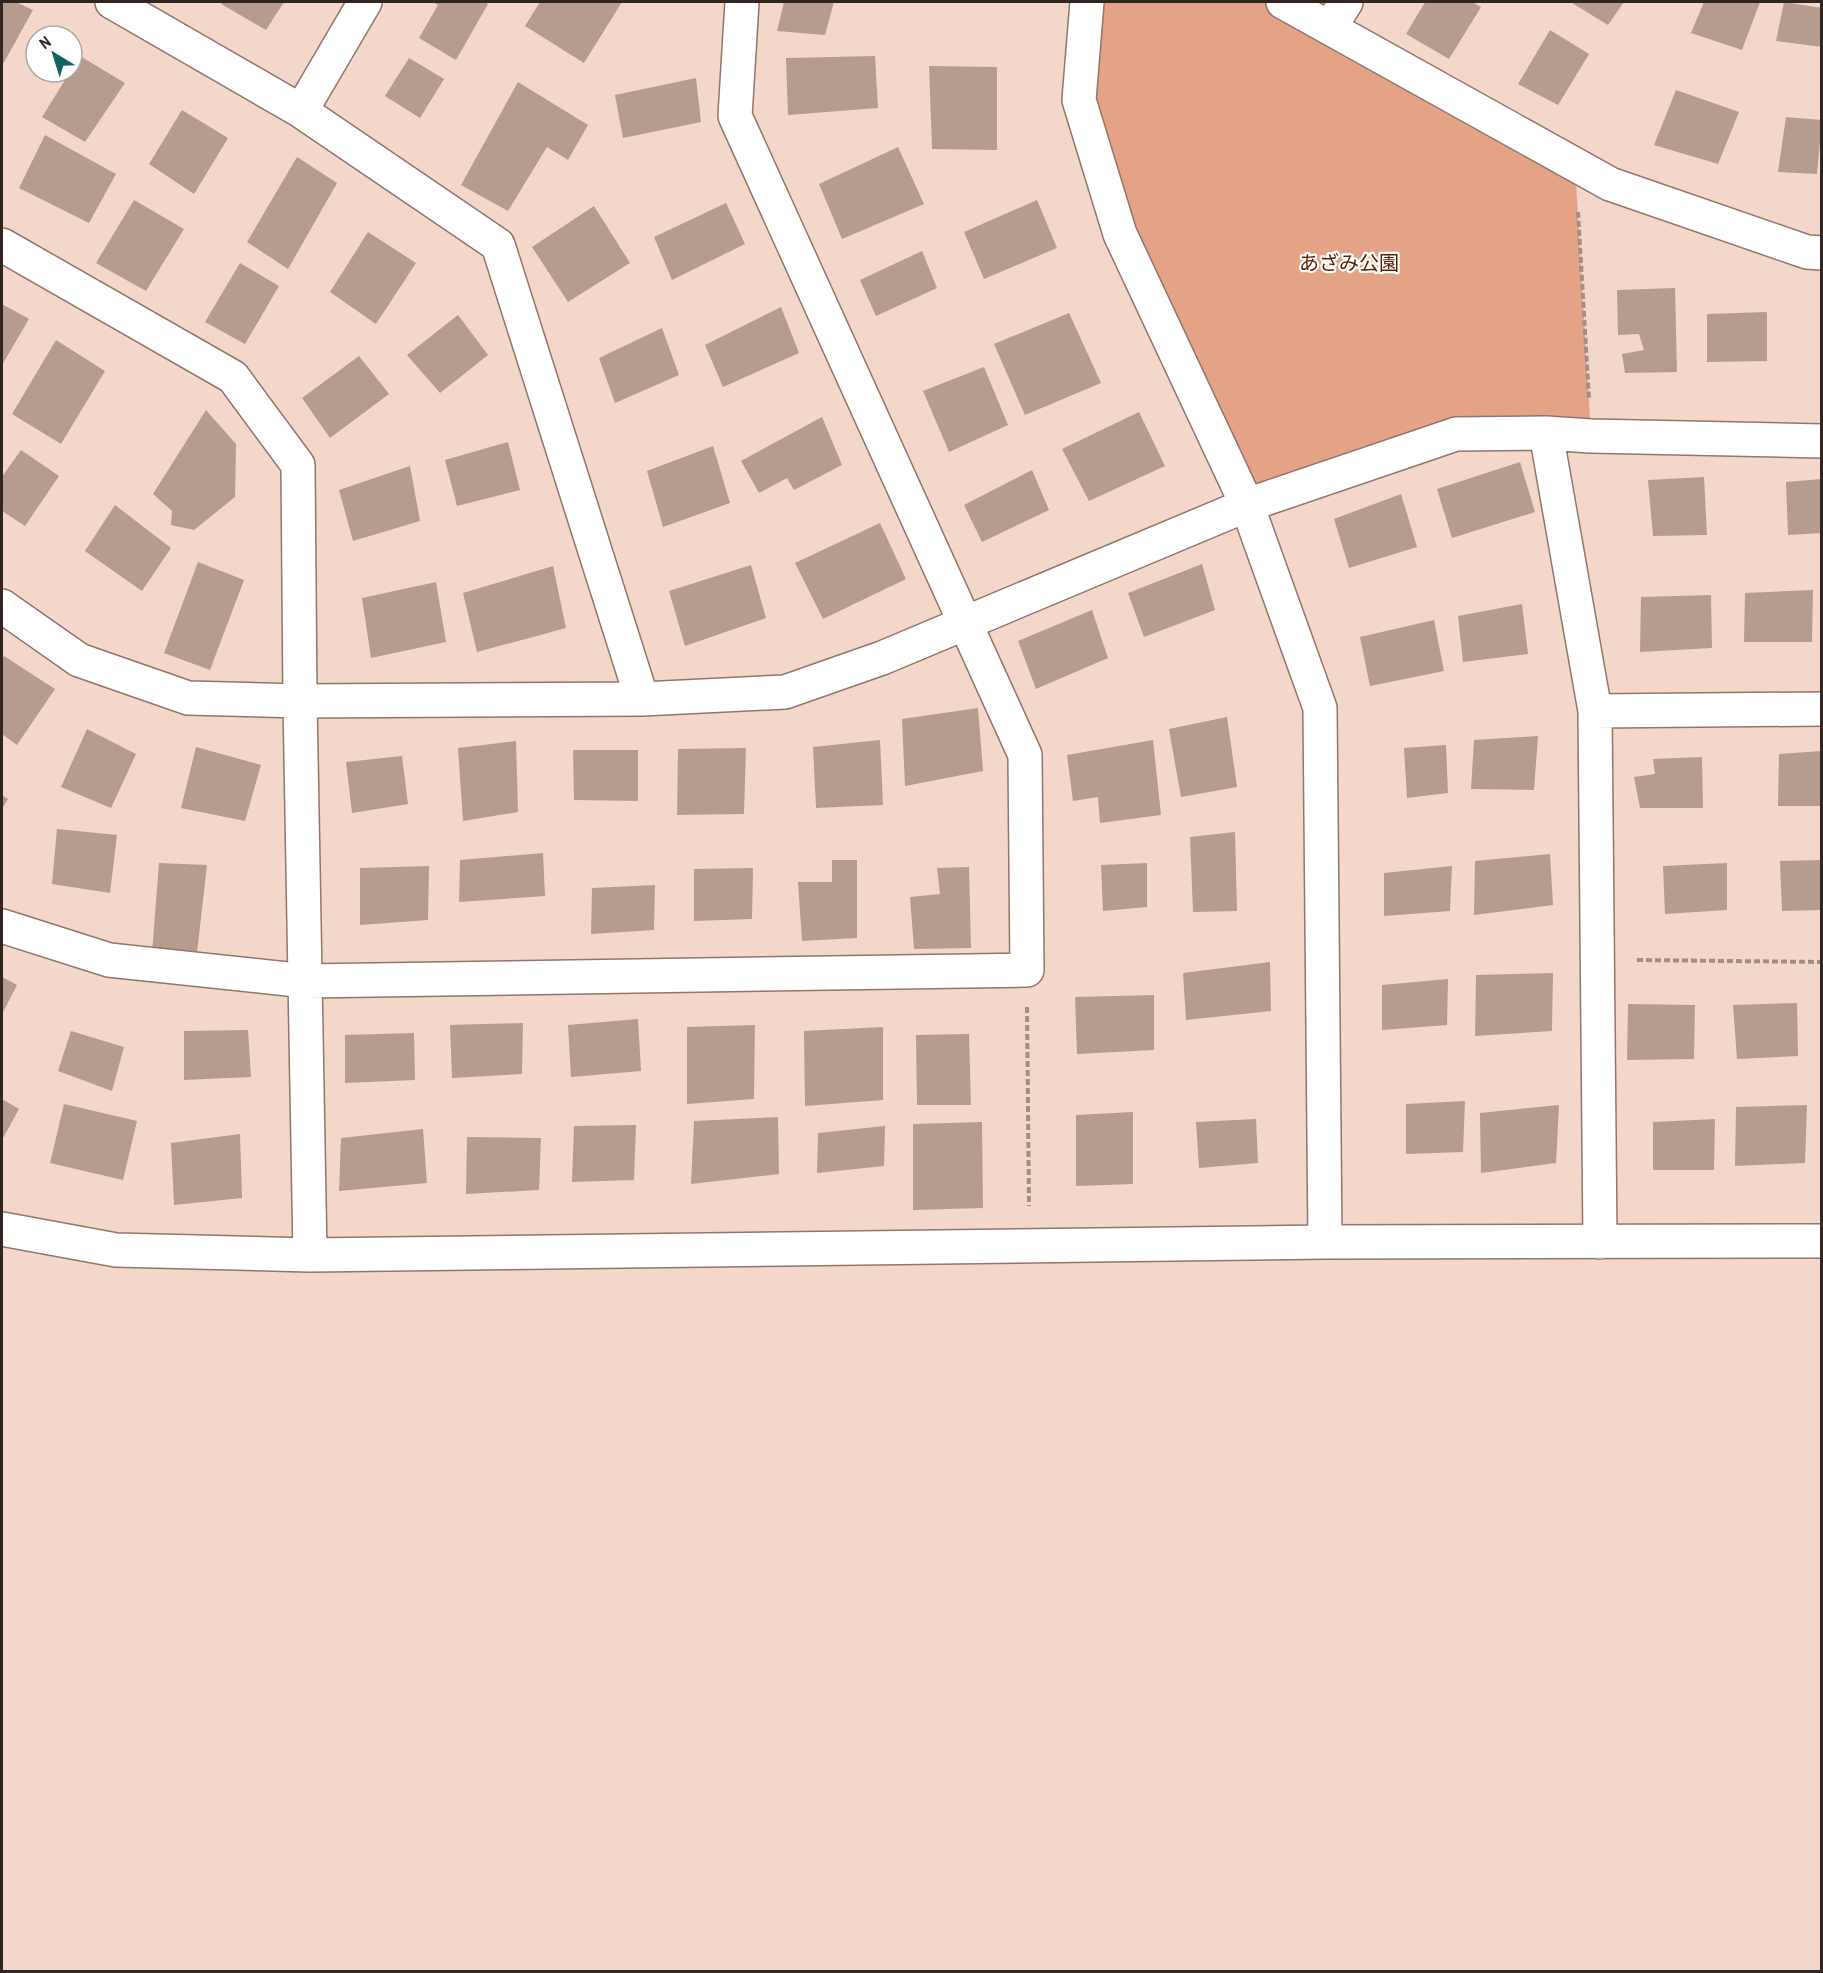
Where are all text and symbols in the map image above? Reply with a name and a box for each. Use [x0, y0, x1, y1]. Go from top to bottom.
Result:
north arrow [24, 24, 84, 84]
text: N [34, 31, 55, 54]
park label: あざみ公園 [1299, 249, 1399, 276]

